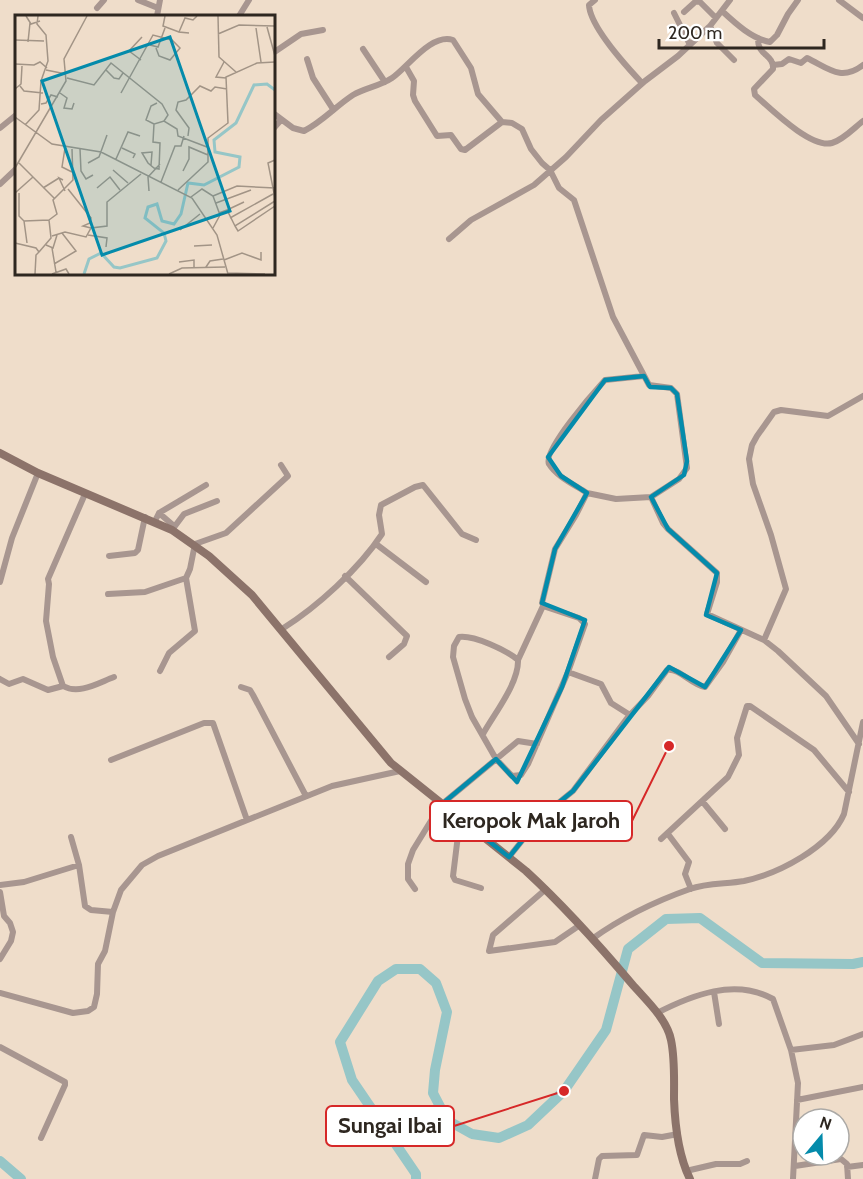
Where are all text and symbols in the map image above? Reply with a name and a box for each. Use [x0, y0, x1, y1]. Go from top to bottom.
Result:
scale bar [659, 12, 824, 50]
inset map [15, 15, 274, 274]
text: 200 m [668, 22, 722, 44]
callout: Keropok Mak Jaroh [430, 801, 632, 841]
text: Keropok Mak Jaroh [442, 807, 620, 834]
callout: Sungai Ibai [326, 1106, 454, 1146]
north arrow [791, 1107, 851, 1167]
text: Sungai Ibai [338, 1112, 442, 1139]
text: N [817, 1112, 834, 1134]

